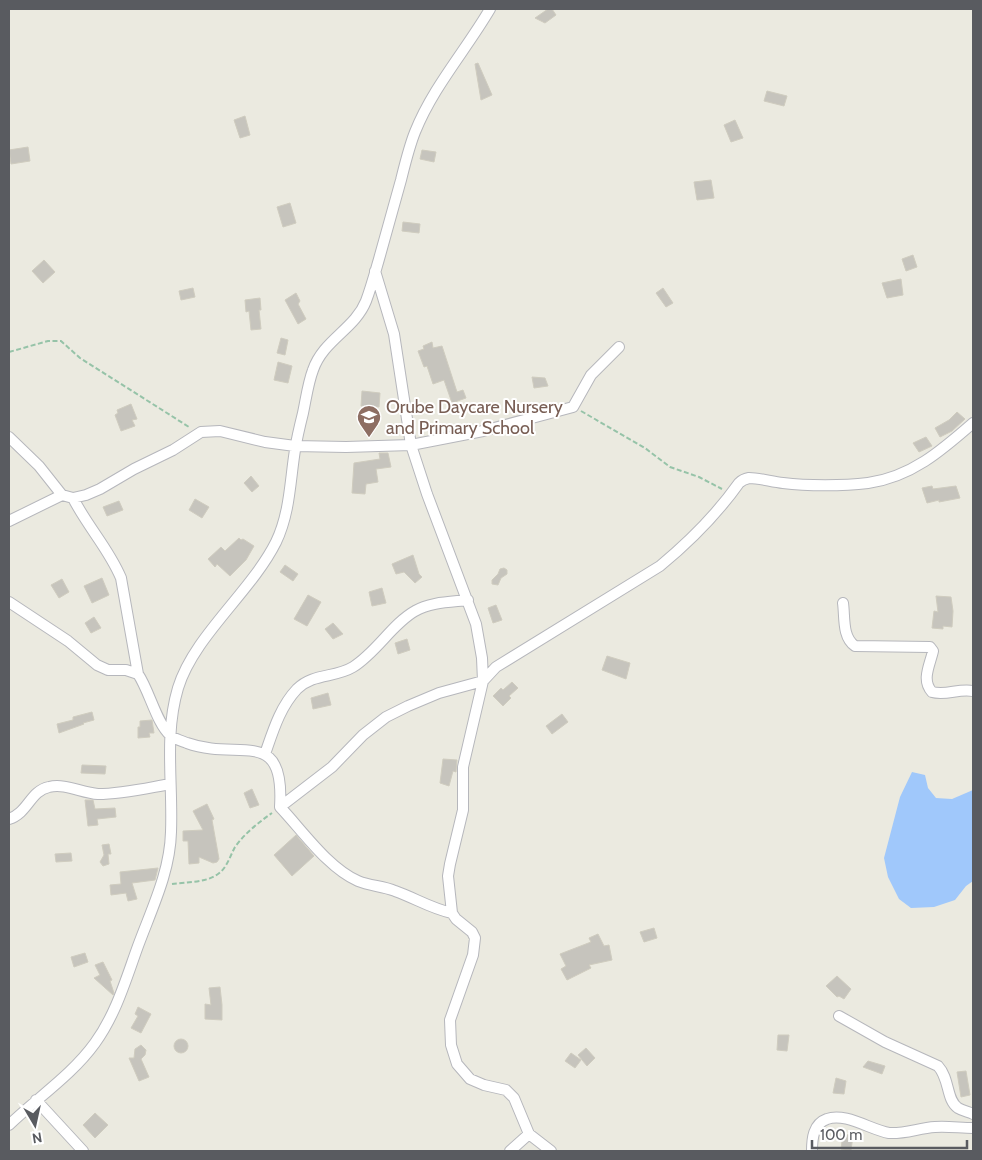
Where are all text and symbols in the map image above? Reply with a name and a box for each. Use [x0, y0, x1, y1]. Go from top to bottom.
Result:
place label: Orube Daycare Nursery and Primary School [386, 396, 563, 439]
school or university icon: Orube Daycare Nursery and Primary School [356, 404, 382, 438]
north arrow [10, 1100, 60, 1150]
scale bar [812, 1118, 967, 1150]
text: 100 m [820, 1126, 862, 1144]
text: N [31, 1128, 43, 1148]

